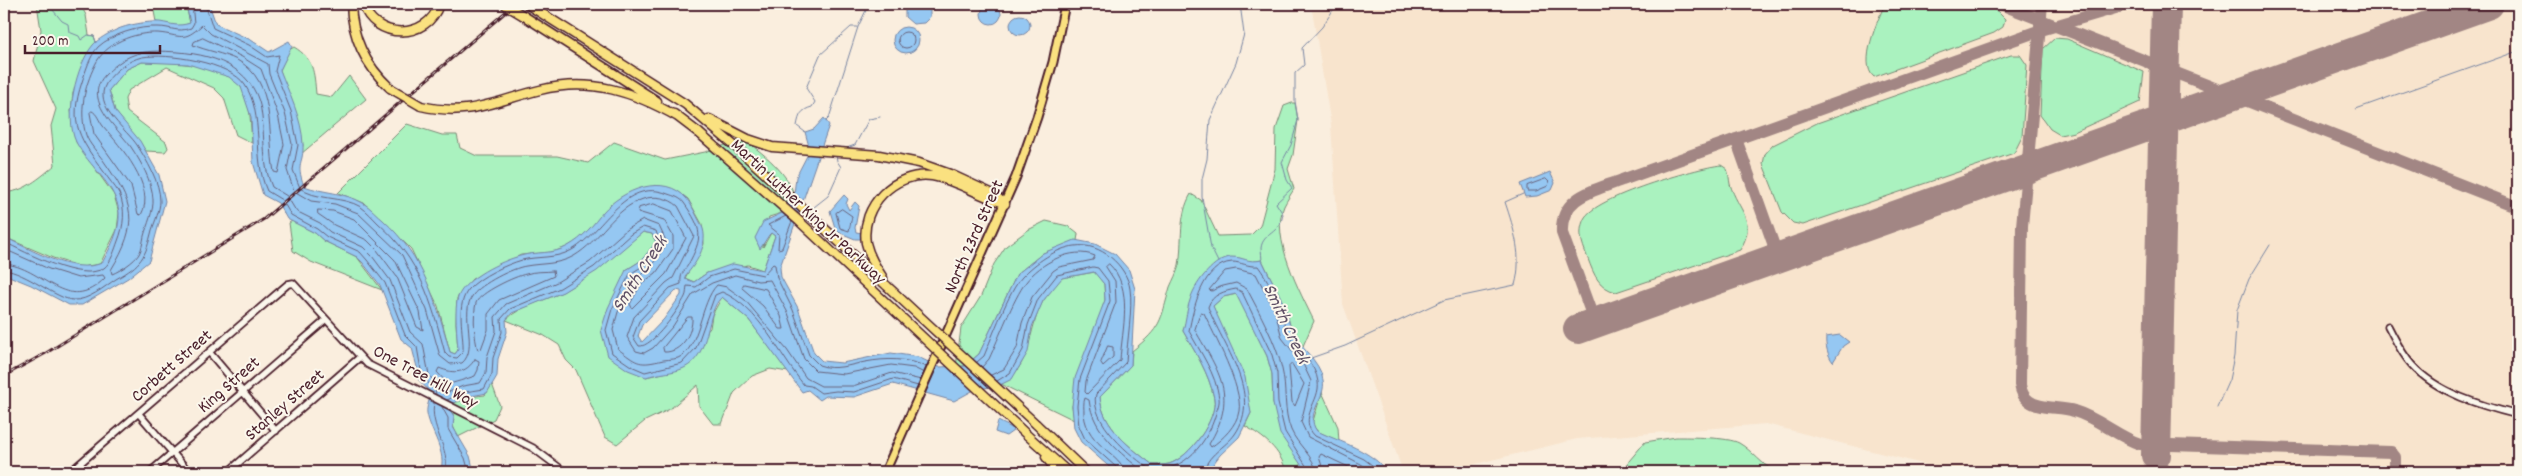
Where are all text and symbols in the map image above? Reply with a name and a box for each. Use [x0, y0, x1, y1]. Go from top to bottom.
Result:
scale bar [25, 22, 160, 54]
text: 200 m [32, 31, 69, 53]
street label: Martin Luther King Jr Parkway [724, 134, 891, 292]
street label: North 23rd Street [939, 176, 1012, 298]
water label: Smith Creek [606, 230, 677, 318]
water label: Smith Creek [1254, 280, 1316, 371]
street label: Corbett Street [127, 324, 219, 409]
street label: One Tree Hill Way [368, 340, 482, 417]
street label: King Street [193, 351, 267, 420]
street label: Stanley Street [240, 364, 331, 448]

